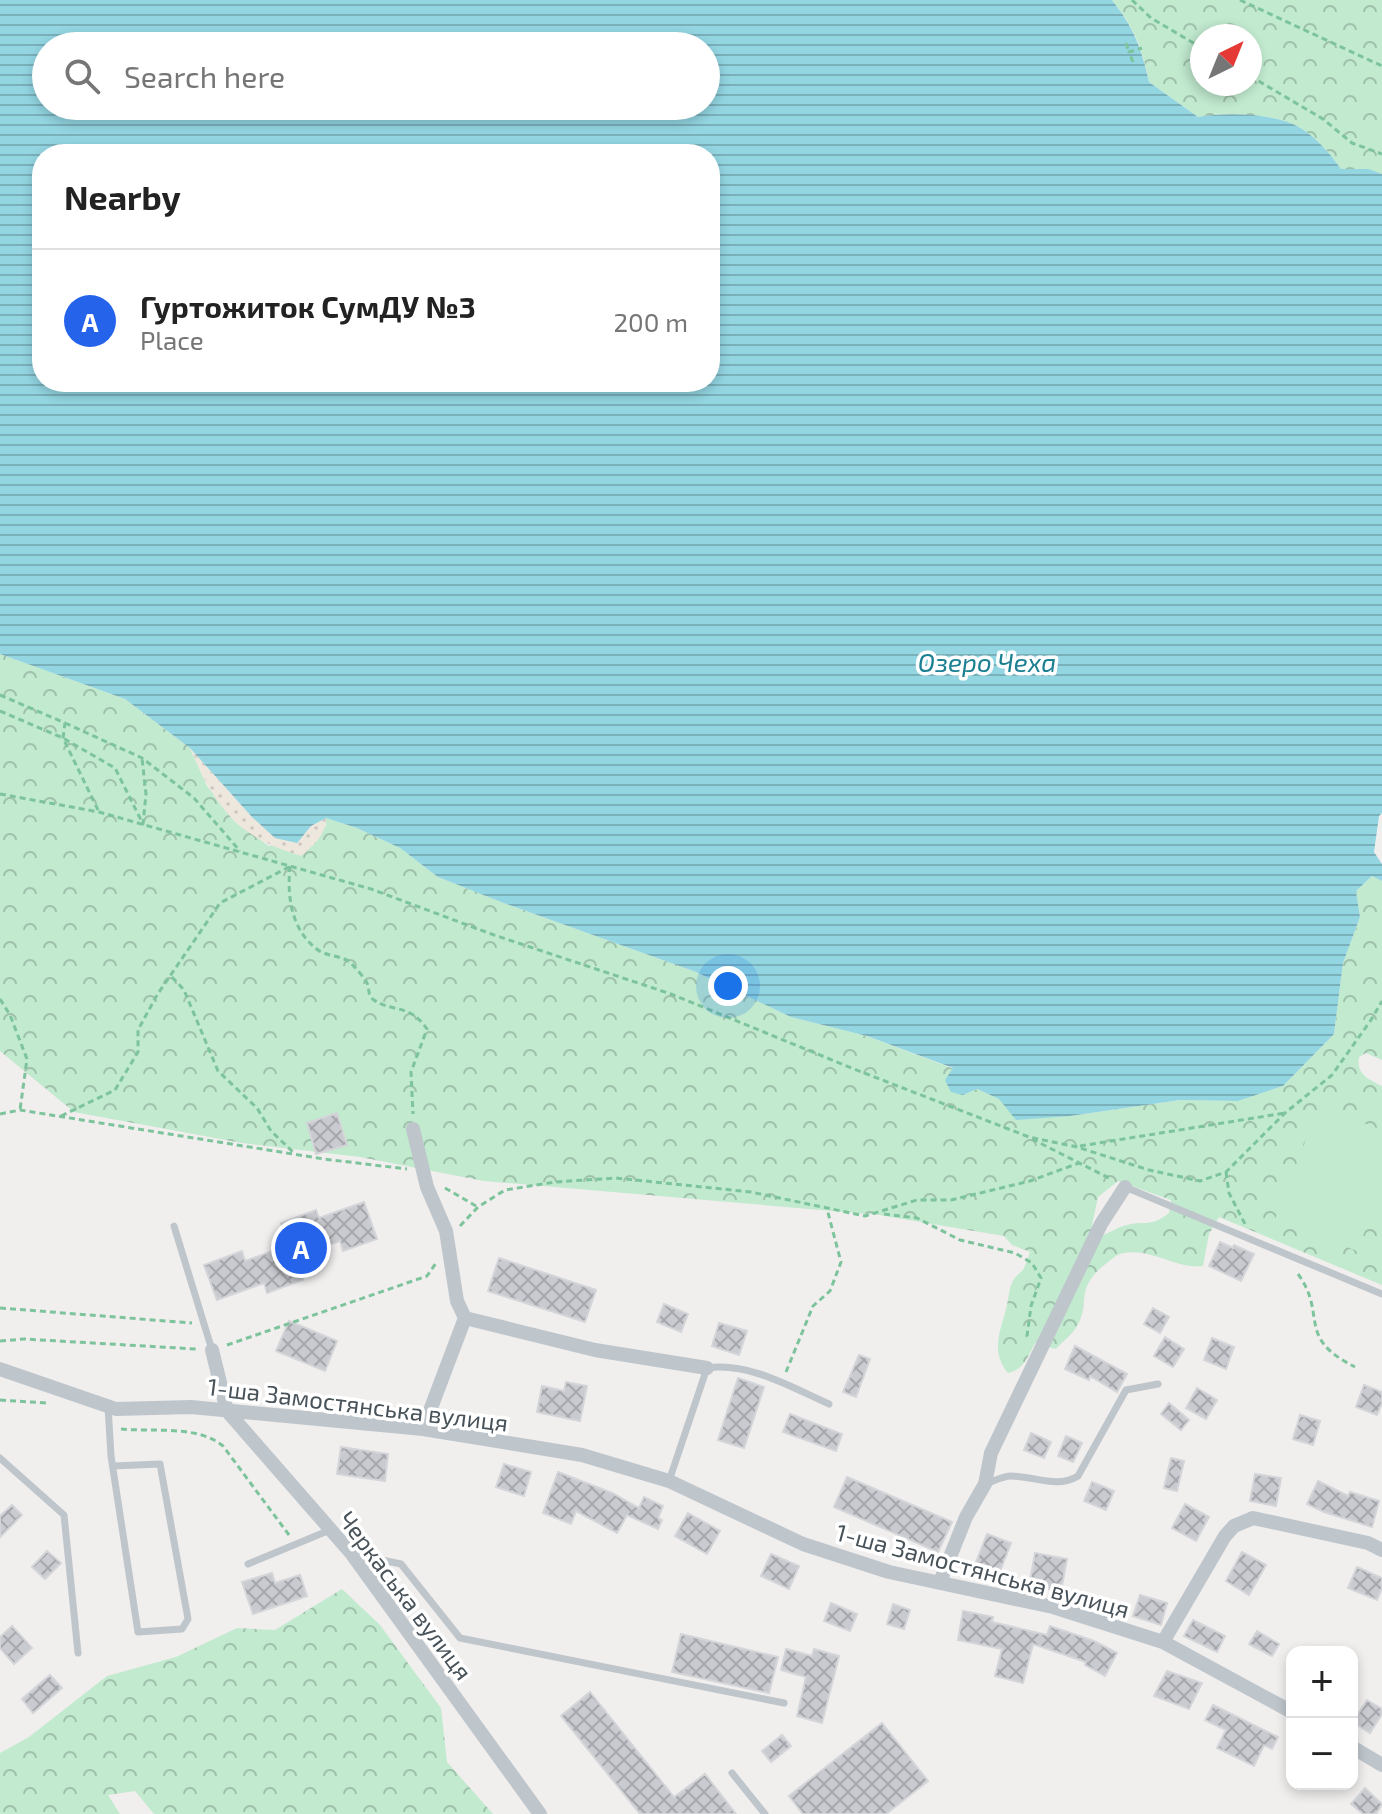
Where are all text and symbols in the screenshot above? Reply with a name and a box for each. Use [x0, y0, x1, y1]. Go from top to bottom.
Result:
north arrow [1190, 24, 1262, 96]
search box [32, 32, 720, 120]
icon: search [60, 54, 104, 98]
text: Search here [124, 58, 285, 94]
text: Nearby [64, 176, 181, 217]
text: Гуртожиток СумДУ №3 [140, 288, 476, 324]
text: A [82, 306, 98, 337]
text: 200 m [613, 306, 688, 337]
text: Place [140, 324, 204, 355]
water label: Озеро Чеха [918, 646, 1056, 677]
your location [708, 966, 748, 1006]
pin: A [275, 1218, 327, 1278]
street label: 1-ша Замостянська вулиця [206, 1371, 510, 1438]
street label: Черкаська вулиця [332, 1505, 479, 1686]
street label: 1-ша Замостянська вулиця [833, 1517, 1133, 1624]
map controls [1286, 1646, 1358, 1790]
button: + [1286, 1646, 1358, 1718]
button: − [1286, 1718, 1358, 1790]

